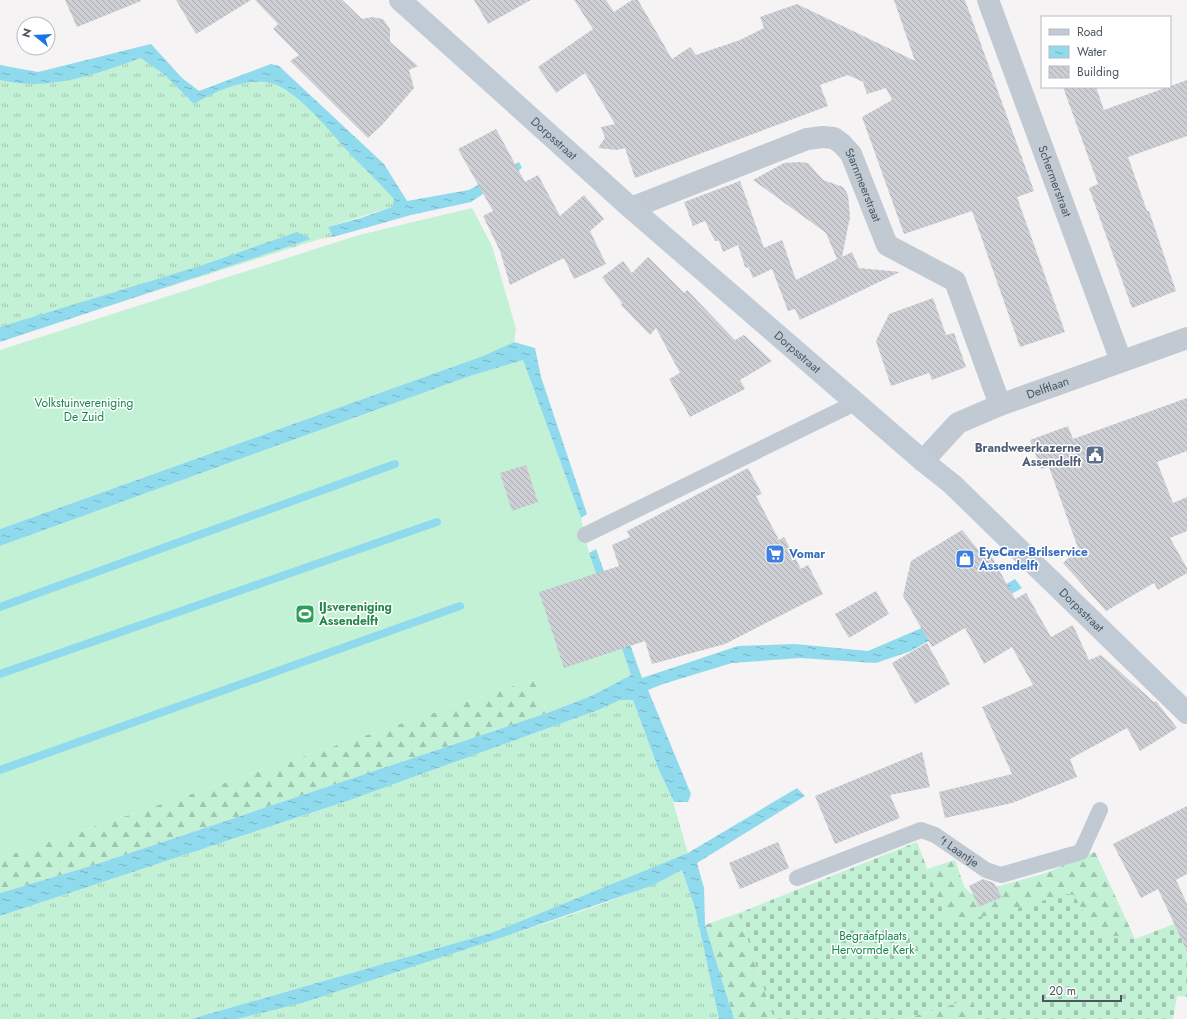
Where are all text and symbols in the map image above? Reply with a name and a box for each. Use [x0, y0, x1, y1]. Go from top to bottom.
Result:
north arrow [16, 16, 56, 56]
legend [1041, 16, 1171, 88]
text: Road [1077, 23, 1103, 41]
text: N [18, 26, 35, 40]
text: Water [1077, 43, 1108, 61]
text: Building [1077, 63, 1119, 81]
street label: Dorpsstraat [527, 113, 581, 164]
street label: Schermerstraat [1033, 143, 1076, 219]
street label: Starnmeerstraat [841, 144, 886, 225]
street label: Dorpsstraat [770, 327, 825, 378]
street label: Delftlaan [1024, 372, 1071, 404]
park label: Volkstuinvereniging De Zuid [35, 394, 133, 426]
place label: Brandweerkazerne Assendelft [975, 439, 1081, 471]
public building icon: Brandweerkazerne Assendelft [1084, 444, 1106, 466]
supermarket icon: Vomar [764, 543, 786, 565]
place label: EyeCare-Brilservice Assendelft [978, 543, 1088, 575]
place label: Vomar [788, 545, 825, 563]
shop icon: EyeCare-Brilservice Assendelft [954, 548, 976, 570]
street label: Dorpsstraat [1055, 584, 1108, 637]
place label: IJsvereniging Assendelft [318, 598, 392, 630]
sports icon: IJsvereniging Assendelft [294, 603, 316, 625]
street label: 't Laantje [935, 831, 983, 872]
park label: Begraafplaats Hervormde Kerk [832, 927, 915, 959]
scale bar [1043, 977, 1121, 1003]
text: 20 m [1049, 982, 1076, 1000]

